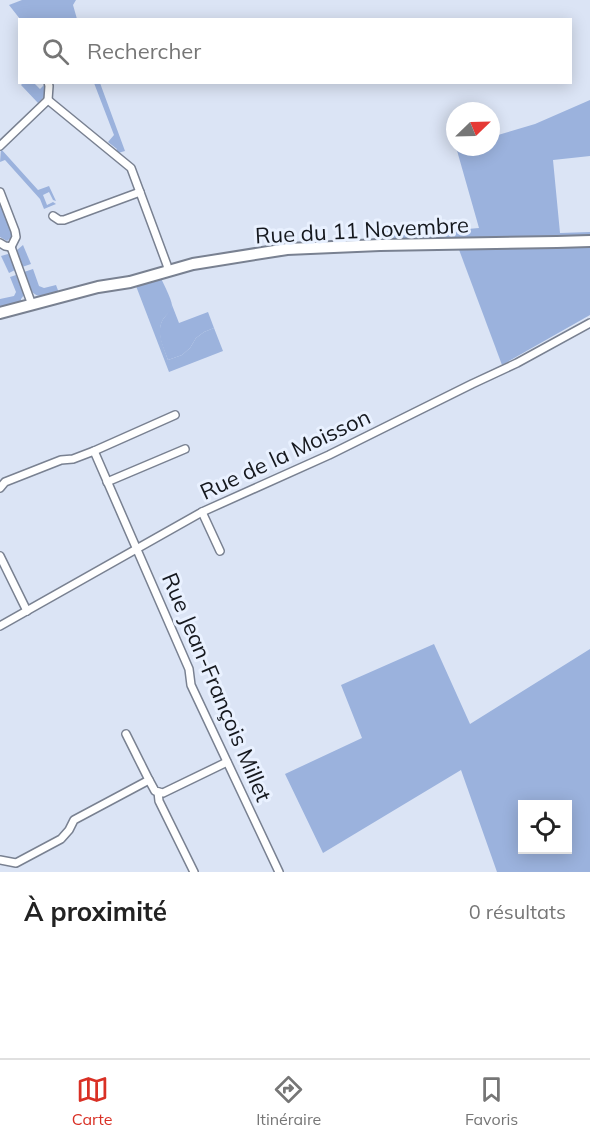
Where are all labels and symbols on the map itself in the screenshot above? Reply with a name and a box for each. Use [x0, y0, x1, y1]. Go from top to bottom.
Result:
north arrow [446, 102, 500, 156]
street label: Rue du 11 Novembre [254, 210, 470, 250]
street label: Rue de la Moisson [195, 402, 375, 506]
street label: Rue Jean-François Millet [156, 568, 278, 806]

